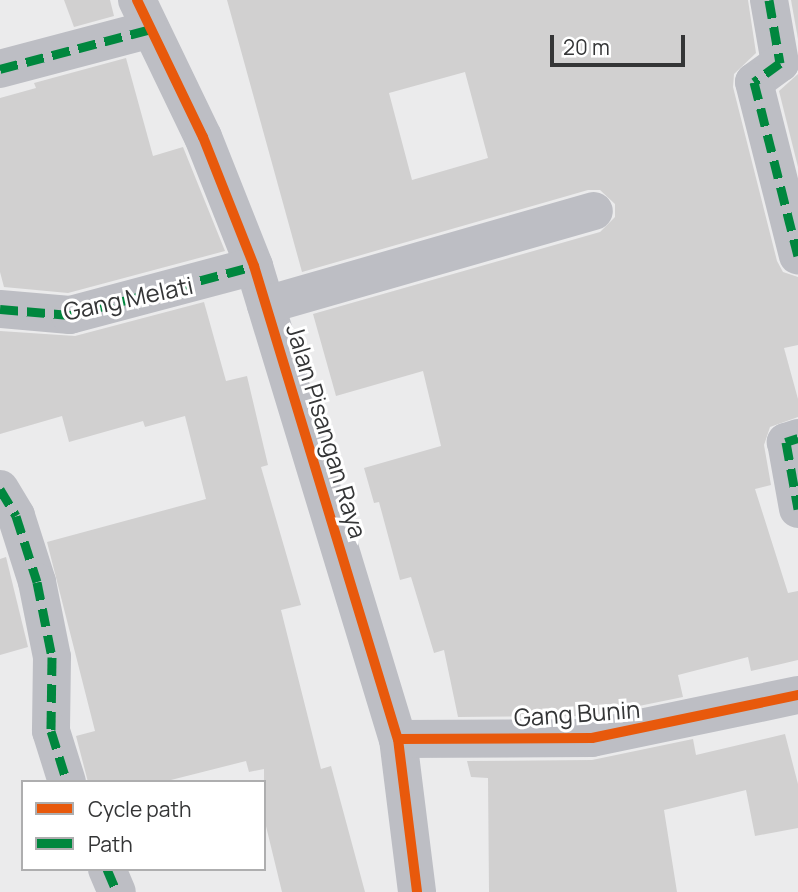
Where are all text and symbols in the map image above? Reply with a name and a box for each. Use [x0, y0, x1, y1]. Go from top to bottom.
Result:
scale bar [553, 21, 688, 65]
text: 20 m [563, 33, 610, 61]
street label: Gang Melati [61, 270, 195, 326]
street label: Jalan Pisangan Raya [281, 320, 373, 542]
street label: Gang Bunin [513, 694, 641, 732]
legend [21, 780, 266, 871]
text: Cycle path [88, 795, 191, 823]
text: Path [88, 830, 133, 858]

